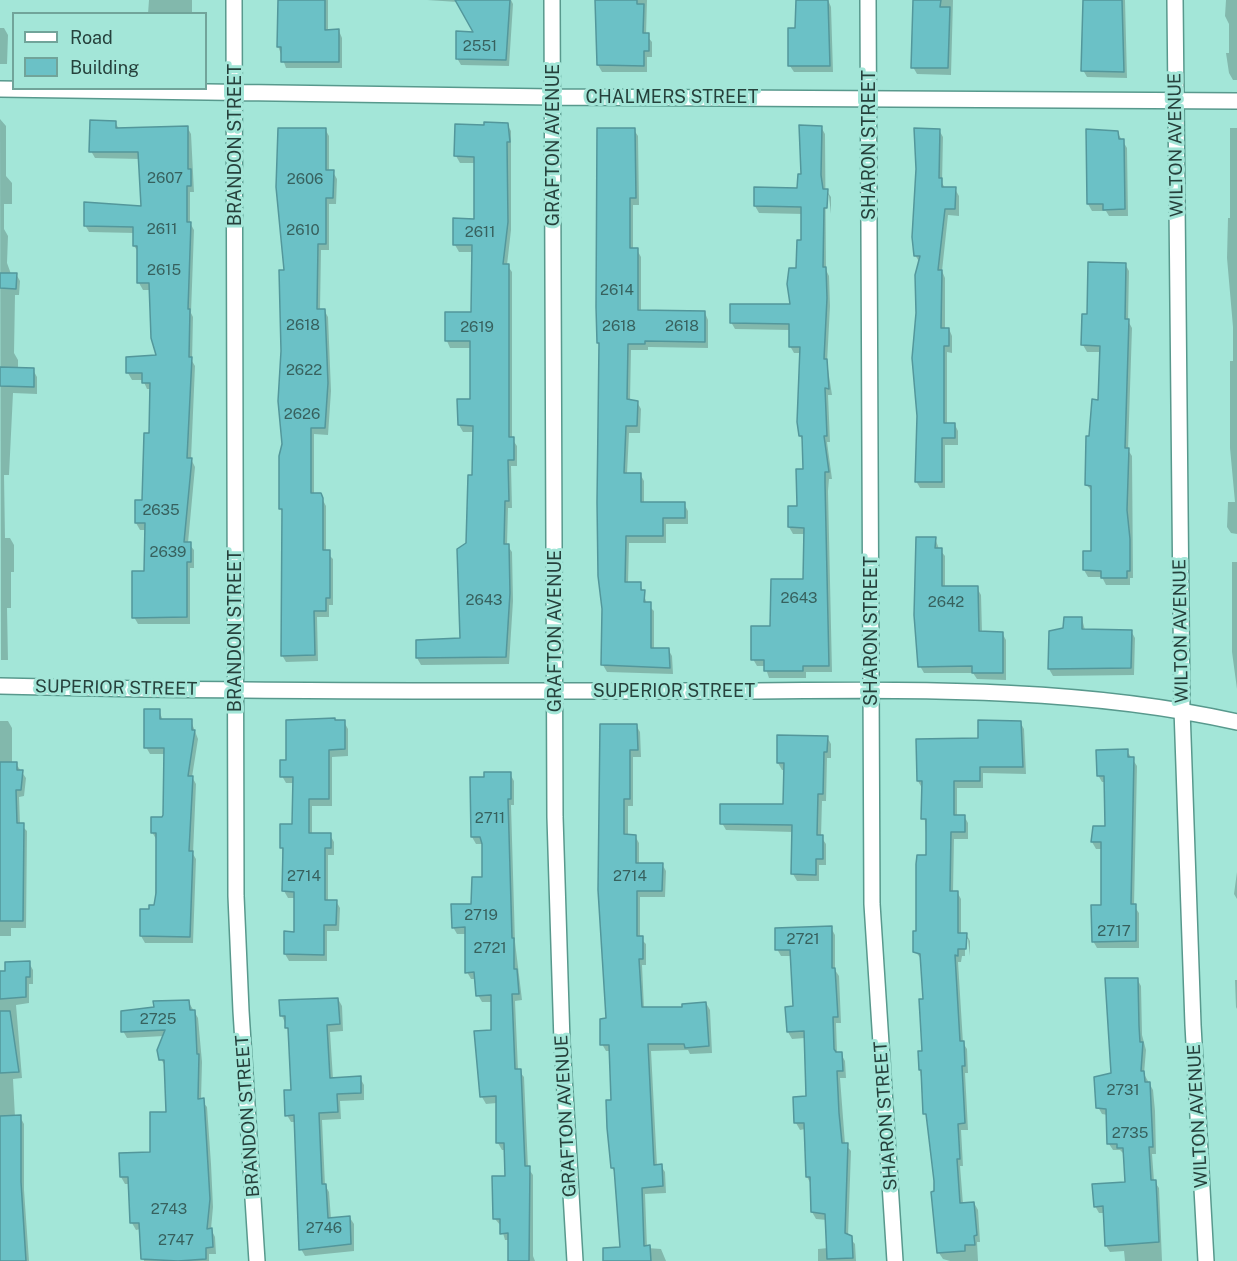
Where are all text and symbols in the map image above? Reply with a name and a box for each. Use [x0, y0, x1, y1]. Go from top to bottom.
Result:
legend [12, 12, 207, 90]
text: Road [70, 27, 113, 48]
house number: 2551 [463, 37, 497, 55]
text: Building [70, 57, 139, 78]
street label: BRANDON STREET [224, 64, 246, 226]
street label: GRAFTON AVENUE [542, 64, 564, 226]
street label: SHARON STREET [858, 70, 880, 220]
street label: WILTON AVENUE [1164, 73, 1188, 217]
street label: CHALMERS STREET [586, 86, 758, 108]
house number: 2607 [147, 169, 183, 187]
house number: 2606 [287, 170, 323, 188]
house number: 2611 [147, 220, 177, 238]
house number: 2610 [286, 221, 320, 239]
house number: 2611 [465, 223, 495, 241]
house number: 2615 [147, 261, 181, 279]
house number: 2614 [600, 281, 634, 299]
house number: 2618 [286, 316, 320, 334]
house number: 2618 [602, 317, 636, 335]
house number: 2618 [665, 317, 699, 335]
house number: 2619 [460, 318, 494, 336]
house number: 2622 [286, 361, 322, 379]
house number: 2626 [284, 405, 320, 423]
house number: 2635 [142, 501, 180, 519]
house number: 2639 [150, 543, 186, 561]
street label: BRANDON STREET [224, 550, 246, 712]
street label: GRAFTON AVENUE [544, 550, 566, 712]
street label: SHARON STREET [860, 556, 882, 706]
street label: WILTON AVENUE [1169, 559, 1193, 703]
house number: 2643 [780, 589, 818, 607]
house number: 2643 [465, 591, 503, 609]
house number: 2642 [928, 593, 964, 611]
street label: SUPERIOR STREET [35, 676, 197, 700]
street label: SUPERIOR STREET [593, 680, 755, 702]
house number: 2711 [475, 809, 505, 827]
house number: 2714 [287, 867, 321, 885]
house number: 2714 [613, 867, 647, 885]
house number: 2719 [464, 906, 498, 924]
house number: 2717 [1097, 922, 1131, 940]
house number: 2721 [786, 930, 820, 948]
house number: 2721 [473, 939, 507, 957]
house number: 2725 [140, 1010, 176, 1028]
street label: BRANDON STREET [232, 1034, 264, 1198]
street label: GRAFTON AVENUE [551, 1034, 581, 1198]
street label: SHARON STREET [870, 1041, 902, 1191]
street label: WILTON AVENUE [1183, 1044, 1213, 1188]
house number: 2731 [1106, 1081, 1140, 1099]
house number: 2735 [1112, 1124, 1148, 1142]
house number: 2743 [151, 1200, 187, 1218]
house number: 2746 [306, 1219, 342, 1237]
house number: 2747 [158, 1231, 194, 1249]

